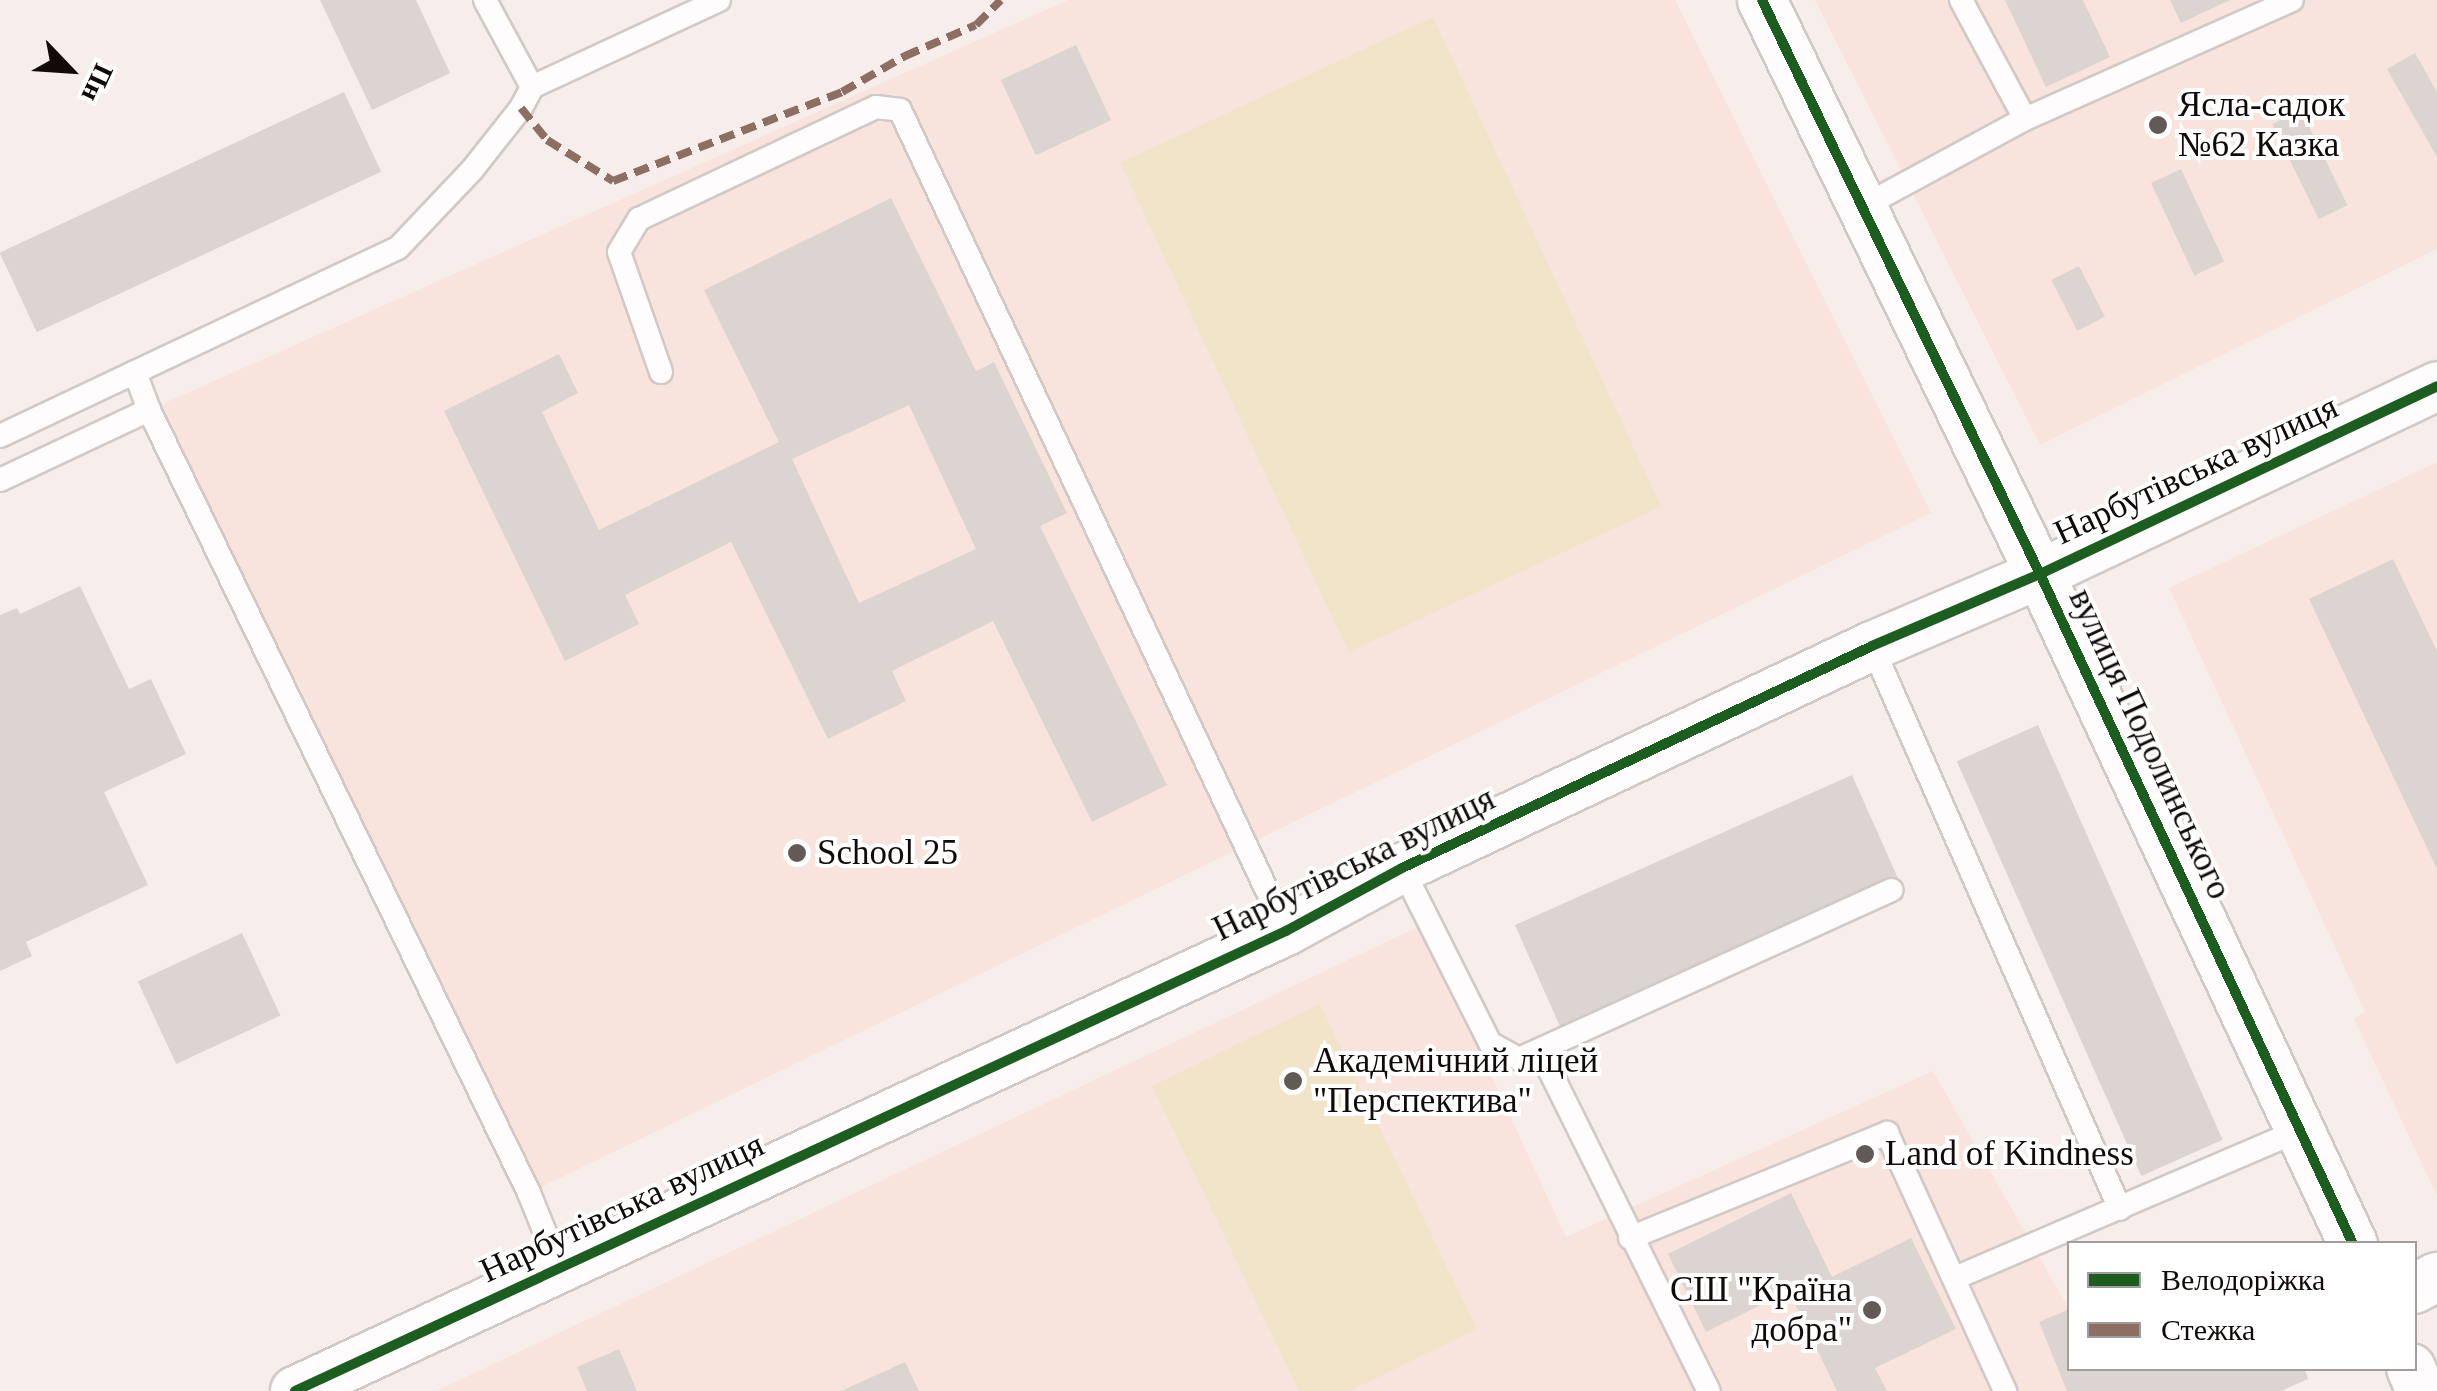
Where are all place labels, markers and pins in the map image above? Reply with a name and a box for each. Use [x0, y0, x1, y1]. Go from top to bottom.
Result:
place label: Ясла-садок №62 Казка [2178, 84, 2345, 166]
marker: Ясла-садок №62 Казка [2147, 114, 2169, 136]
place label: School 25 [817, 832, 958, 874]
marker: School 25 [786, 842, 808, 864]
place label: Академічний ліцей "Перспектива" [1313, 1040, 1598, 1122]
marker: Академічний ліцей "Перспектива" [1282, 1070, 1304, 1092]
place label: Land of Kindness [1885, 1133, 2134, 1175]
marker: Land of Kindness [1854, 1143, 1876, 1165]
place label: СШ "Країна добра" [1670, 1269, 1852, 1351]
marker: СШ "Країна добра" [1861, 1299, 1883, 1321]

